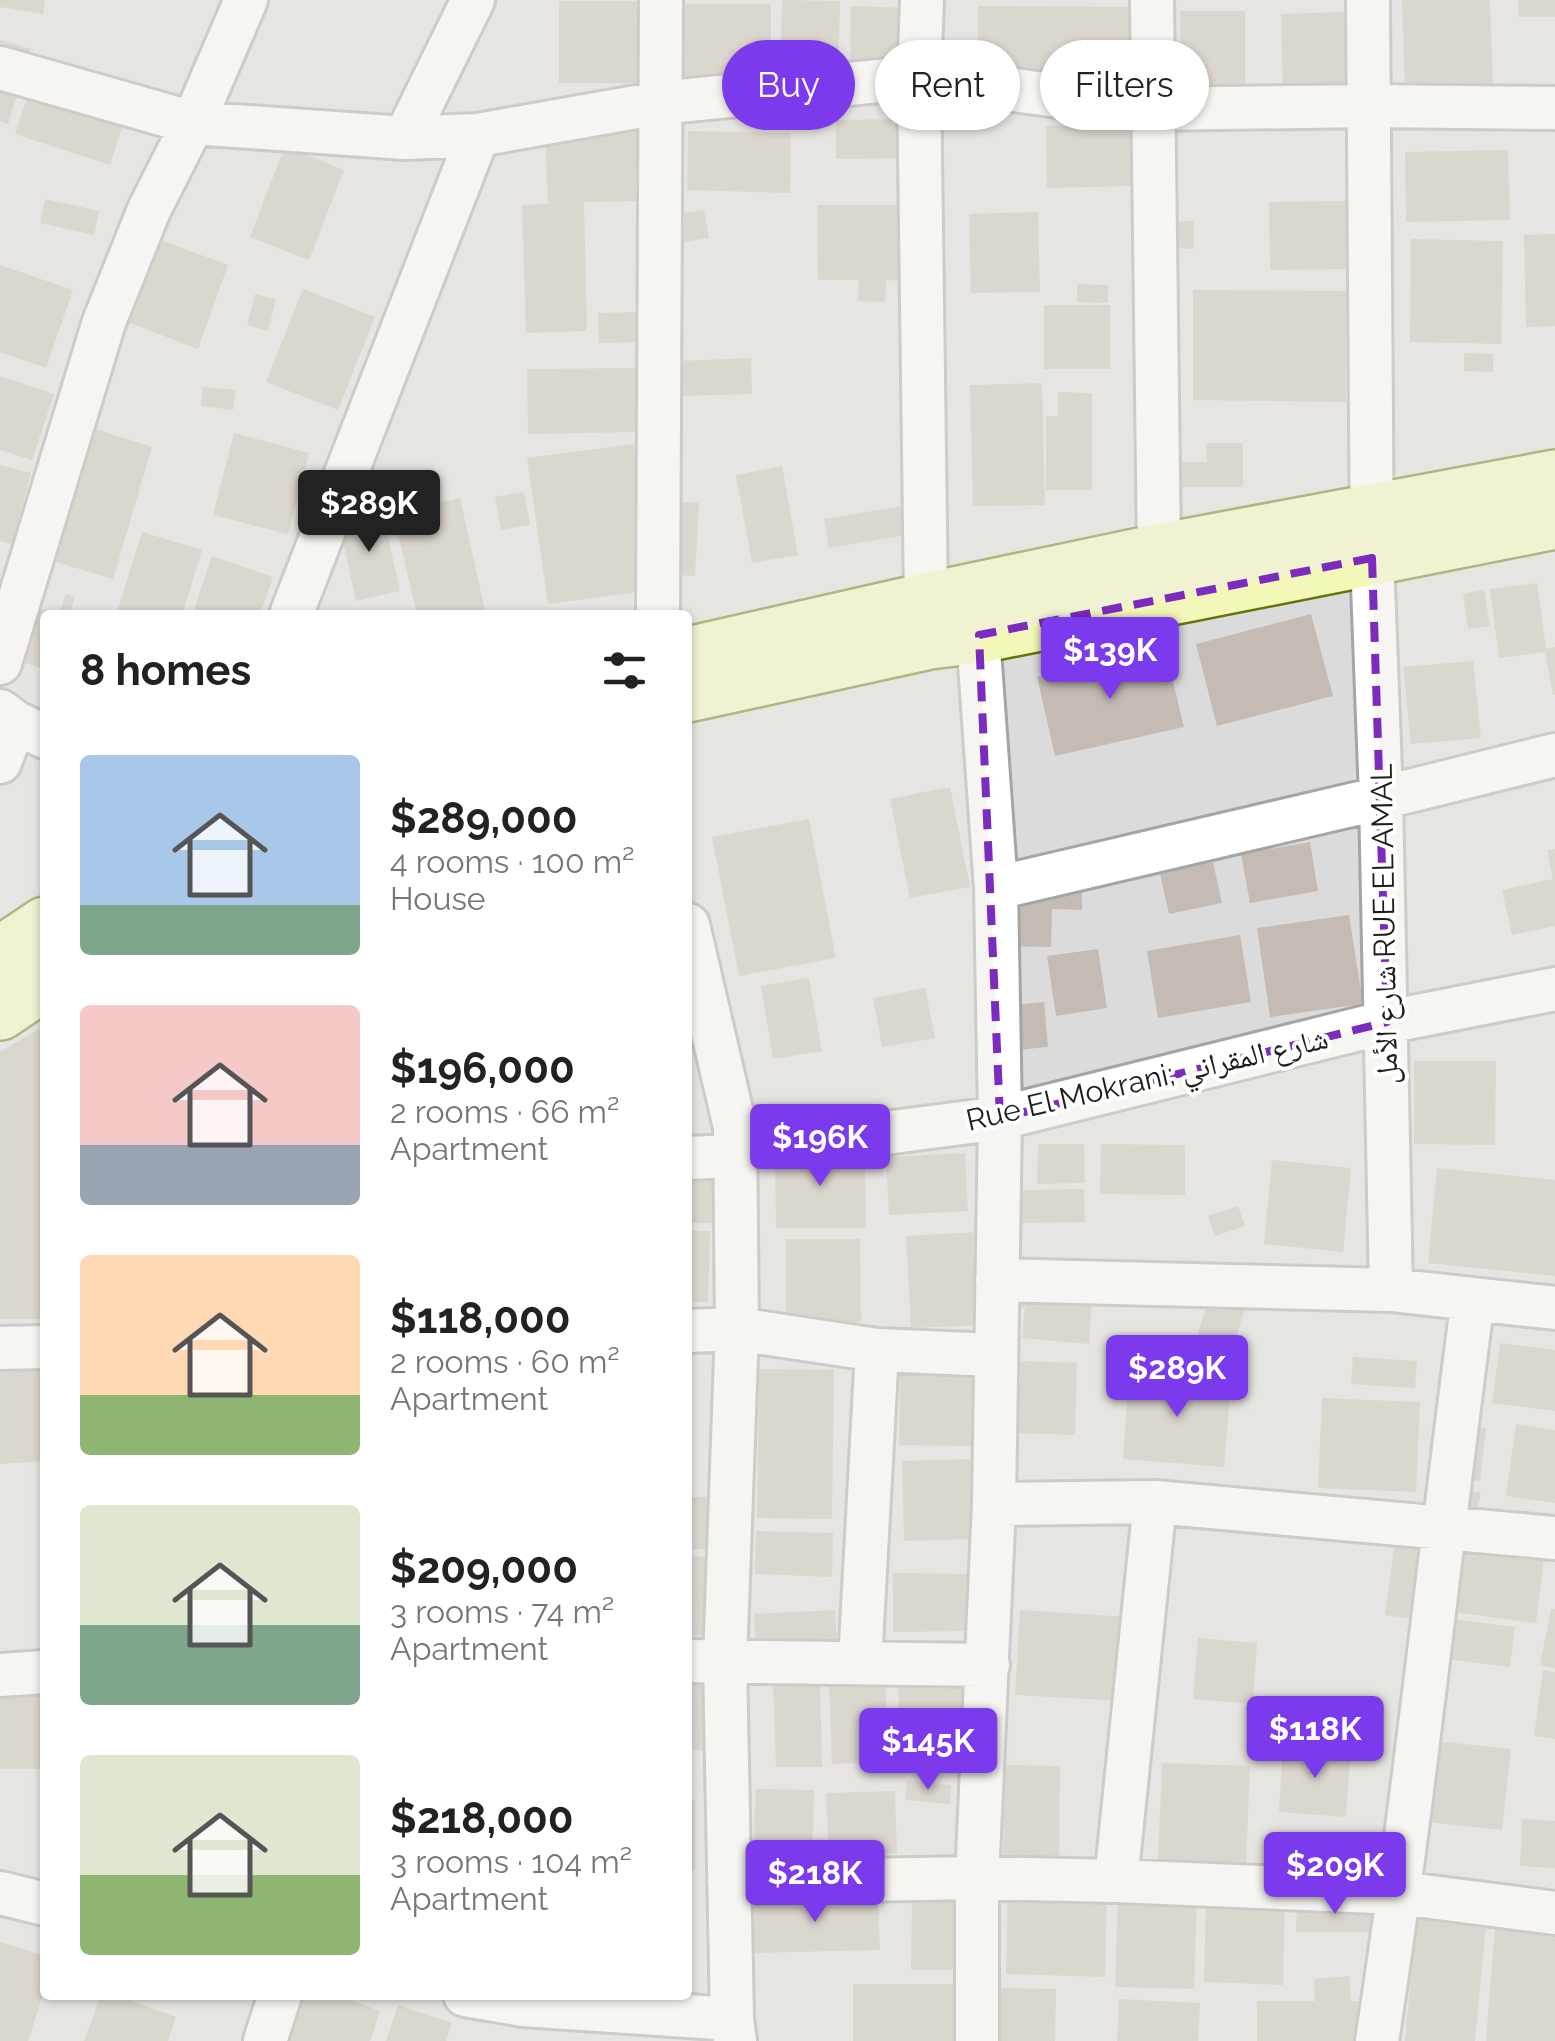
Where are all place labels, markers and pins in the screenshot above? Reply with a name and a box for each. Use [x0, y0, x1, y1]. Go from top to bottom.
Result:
pin: $289K [299, 470, 439, 555]
pin: $139K [1040, 617, 1180, 702]
pin: $196K [750, 1104, 890, 1189]
pin: $289K [1107, 1335, 1247, 1420]
pin: $118K [1245, 1696, 1385, 1781]
pin: $145K [858, 1708, 998, 1793]
pin: $209K [1265, 1832, 1405, 1917]
pin: $218K [745, 1840, 885, 1925]

